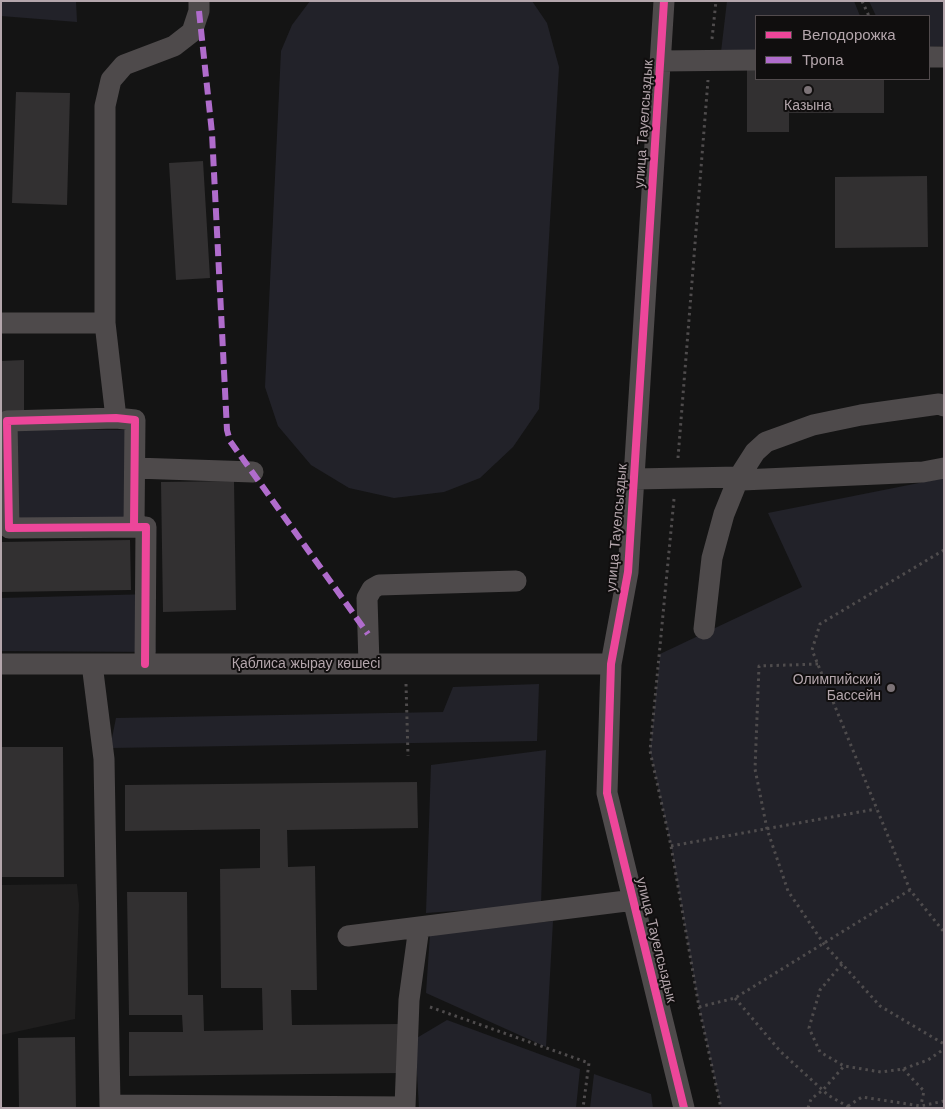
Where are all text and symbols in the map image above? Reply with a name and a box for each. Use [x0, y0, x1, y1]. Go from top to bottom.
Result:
legend [755, 15, 930, 80]
text: Велодорожка [802, 26, 896, 44]
text: Тропа [802, 51, 843, 69]
street label: улица Тауелсыздык [631, 59, 657, 189]
marker: Казына [802, 84, 814, 96]
place label: Казына [784, 98, 832, 114]
street label: улица Тауелсыздык [603, 463, 631, 593]
street label: Қаблиса жырау көшесі [232, 656, 380, 672]
place label: Олимпийский Бассейн [793, 672, 881, 704]
marker: Олимпийский Бассейн [885, 682, 897, 694]
street label: улица Тауелсыздык [632, 876, 680, 1004]

